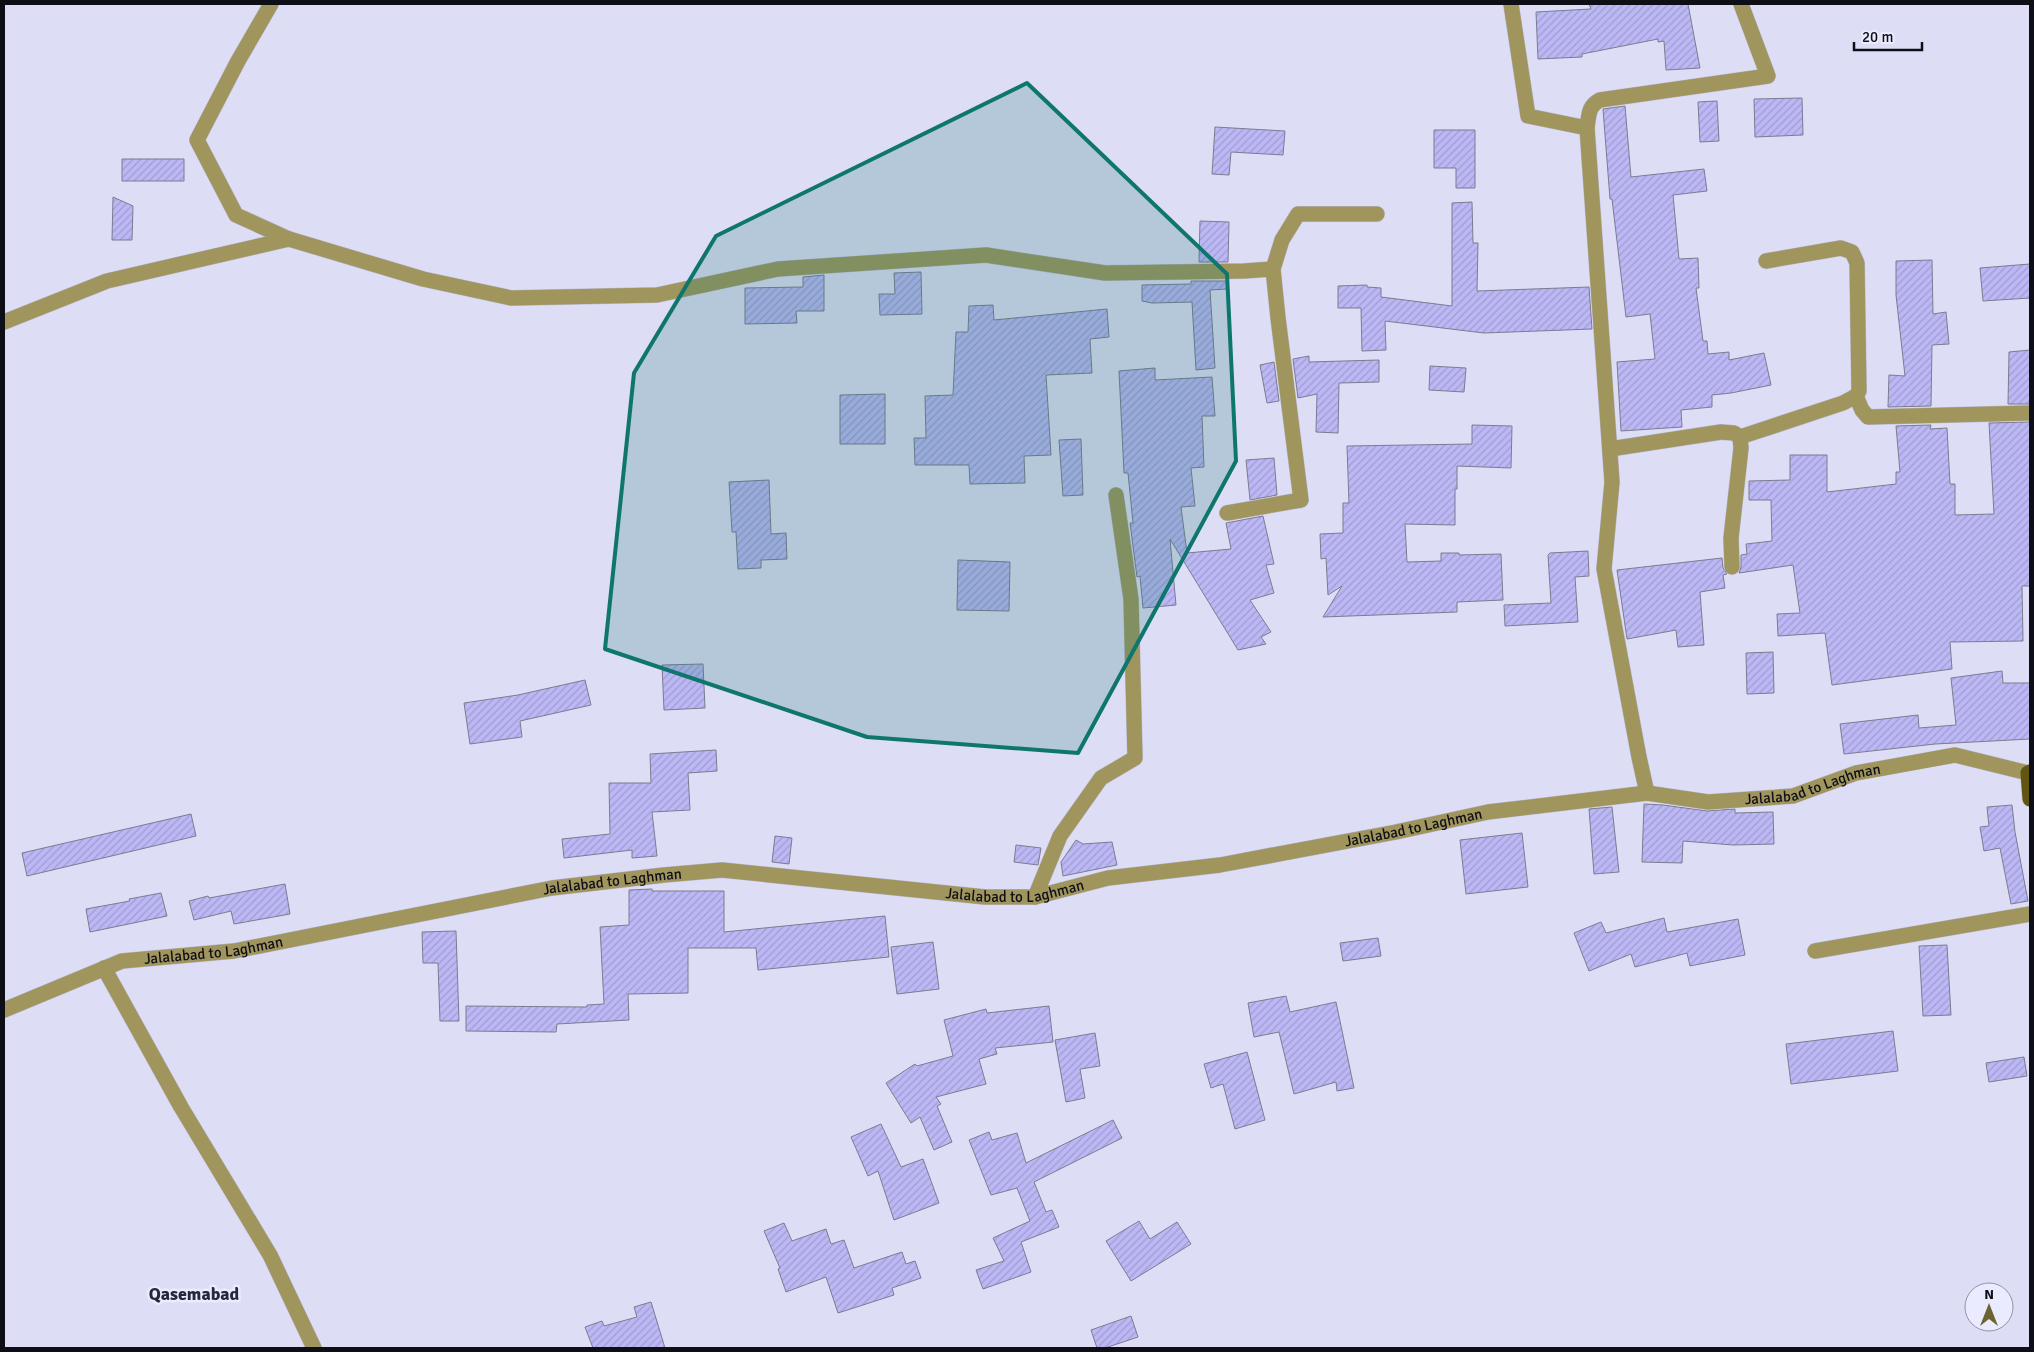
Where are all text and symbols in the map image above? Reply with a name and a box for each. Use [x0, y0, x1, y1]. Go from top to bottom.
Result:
scale bar [1854, 20, 1922, 52]
text: 20 m [1862, 28, 1893, 46]
street label: Jalalabad to Laghman [1744, 760, 1882, 808]
street label: Jalalabad to Laghman [1343, 804, 1484, 850]
street label: Jalalabad to Laghman [541, 864, 683, 899]
street label: Jalalabad to Laghman [944, 876, 1086, 906]
street label: Jalalabad to Laghman [143, 932, 285, 968]
north arrow [1964, 1282, 2014, 1332]
district label: Qasemabad [149, 1283, 239, 1305]
text: N [1984, 1286, 1994, 1303]

